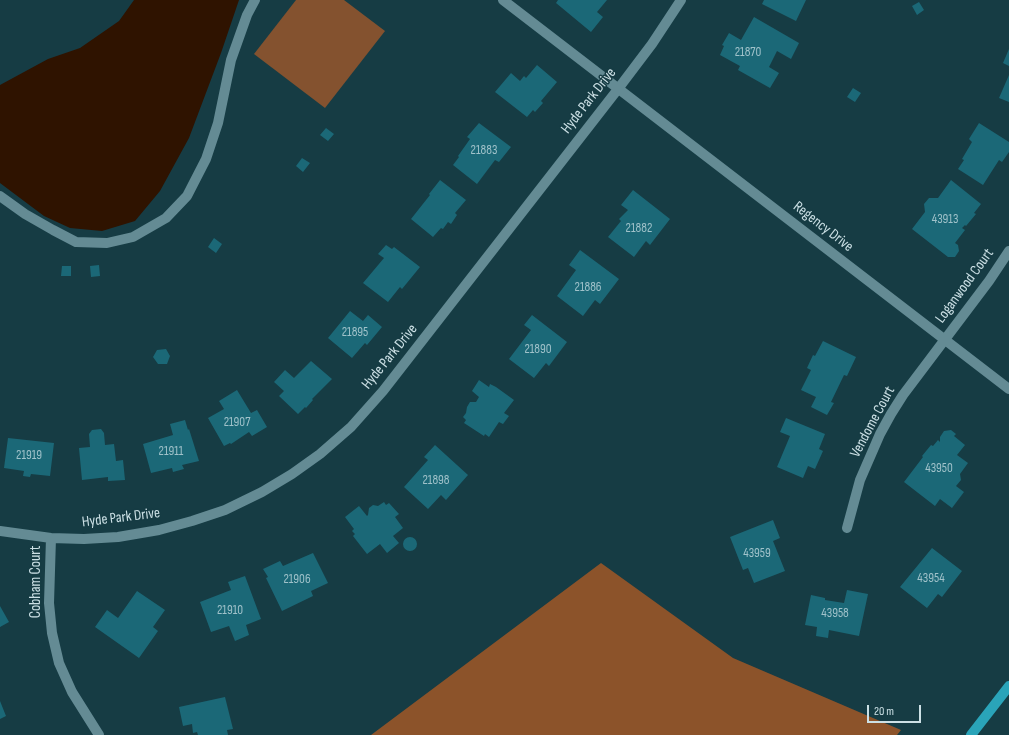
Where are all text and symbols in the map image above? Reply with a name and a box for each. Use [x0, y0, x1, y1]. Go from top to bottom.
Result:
house number: 21870 [735, 45, 761, 61]
street label: Hyde Park Drive [558, 65, 620, 137]
house number: 21883 [471, 143, 497, 159]
street label: Regency Drive [789, 198, 857, 256]
house number: 43913 [932, 212, 958, 228]
house number: 21882 [626, 221, 652, 237]
street label: Loganwood Court [932, 245, 998, 327]
house number: 21886 [574, 280, 602, 296]
street label: Hyde Park Drive [358, 321, 422, 393]
house number: 21895 [342, 325, 368, 341]
house number: 21890 [524, 342, 552, 358]
street label: Vendome Court [847, 383, 899, 461]
house number: 21907 [224, 415, 250, 431]
house number: 21911 [159, 444, 183, 460]
house number: 21919 [16, 448, 42, 464]
house number: 43950 [925, 461, 953, 477]
house number: 21898 [422, 473, 450, 489]
street label: Hyde Park Drive [81, 504, 161, 532]
street label: Cobham Court [27, 546, 45, 618]
house number: 43959 [743, 546, 771, 562]
house number: 43954 [917, 571, 945, 587]
house number: 21906 [283, 572, 311, 588]
house number: 21910 [217, 603, 243, 619]
house number: 43958 [821, 606, 849, 622]
scale bar [869, 697, 923, 723]
text: 20 m [874, 704, 894, 719]

